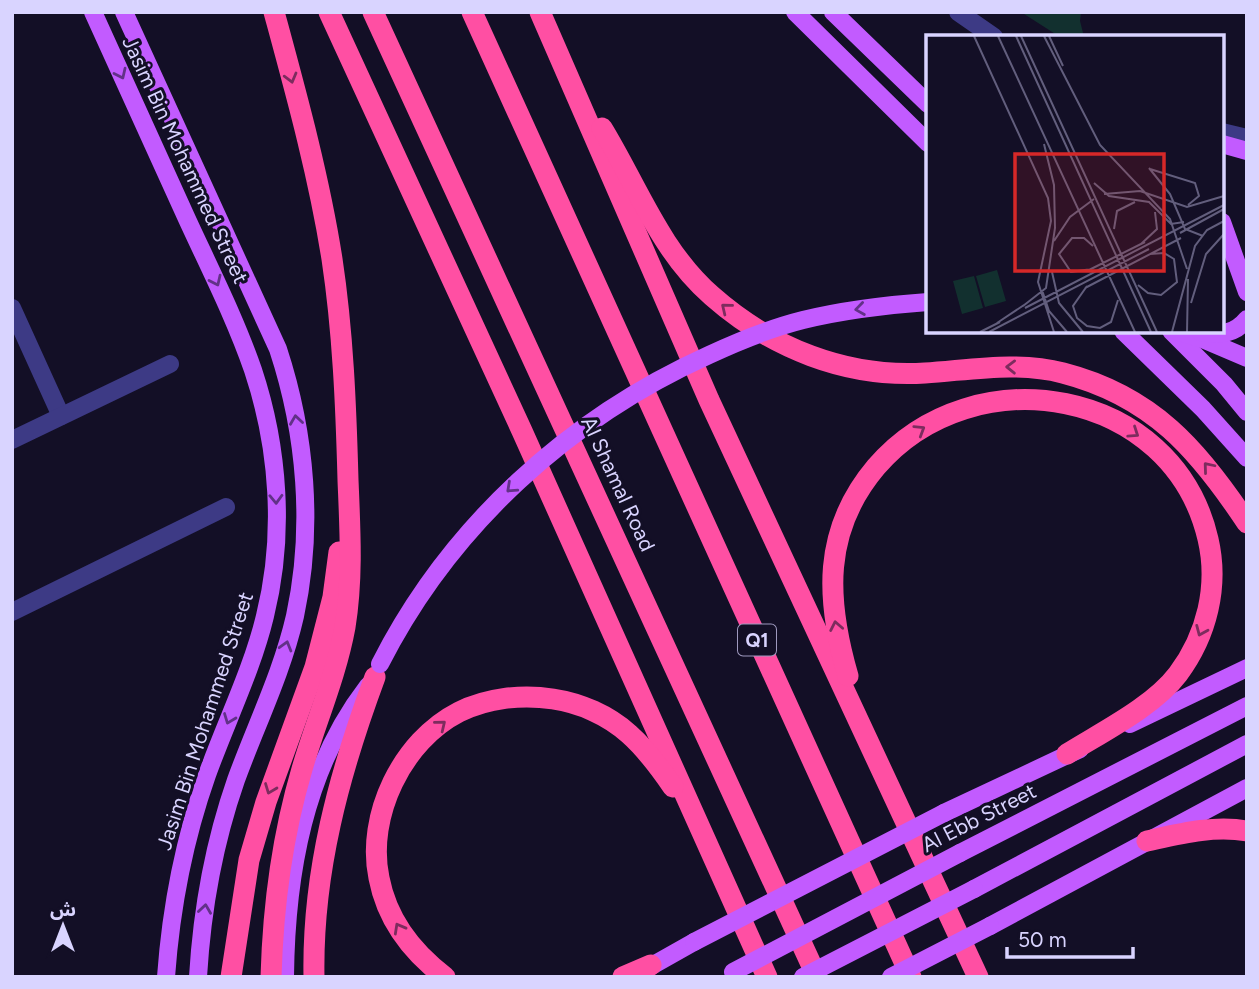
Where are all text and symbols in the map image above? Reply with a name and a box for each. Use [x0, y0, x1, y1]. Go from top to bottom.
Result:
street label: Jasim Bin Mohammed Street [117, 32, 254, 287]
inset map [926, 35, 1224, 332]
one-way arrow [113, 67, 127, 79]
one-way arrow [283, 72, 297, 84]
one-way arrow [207, 274, 221, 286]
one-way arrow [855, 301, 866, 316]
one-way arrow [722, 304, 735, 316]
one-way arrow [1005, 360, 1016, 375]
street label: Al Shamal Road [576, 412, 661, 555]
one-way arrow [289, 415, 304, 426]
one-way arrow [1126, 424, 1139, 437]
one-way arrow [912, 426, 925, 439]
one-way arrow [1204, 462, 1216, 475]
one-way arrow [506, 480, 519, 493]
one-way arrow [268, 493, 283, 504]
street label: Jasim Bin Mohammed Street [151, 589, 258, 853]
one-way arrow [829, 620, 844, 632]
one-way arrow [1195, 623, 1209, 636]
road number: Q1 [738, 624, 776, 656]
one-way arrow [278, 640, 293, 652]
one-way arrow [223, 712, 237, 724]
one-way arrow [433, 721, 445, 734]
street label: Al Ebb Street [917, 778, 1040, 857]
one-way arrow [265, 783, 279, 795]
north arrow [28, 891, 98, 961]
text: ش [50, 898, 76, 921]
one-way arrow [197, 903, 212, 915]
scale bar [1007, 916, 1133, 960]
one-way arrow [394, 922, 407, 935]
text: 50 m [1018, 927, 1067, 952]

